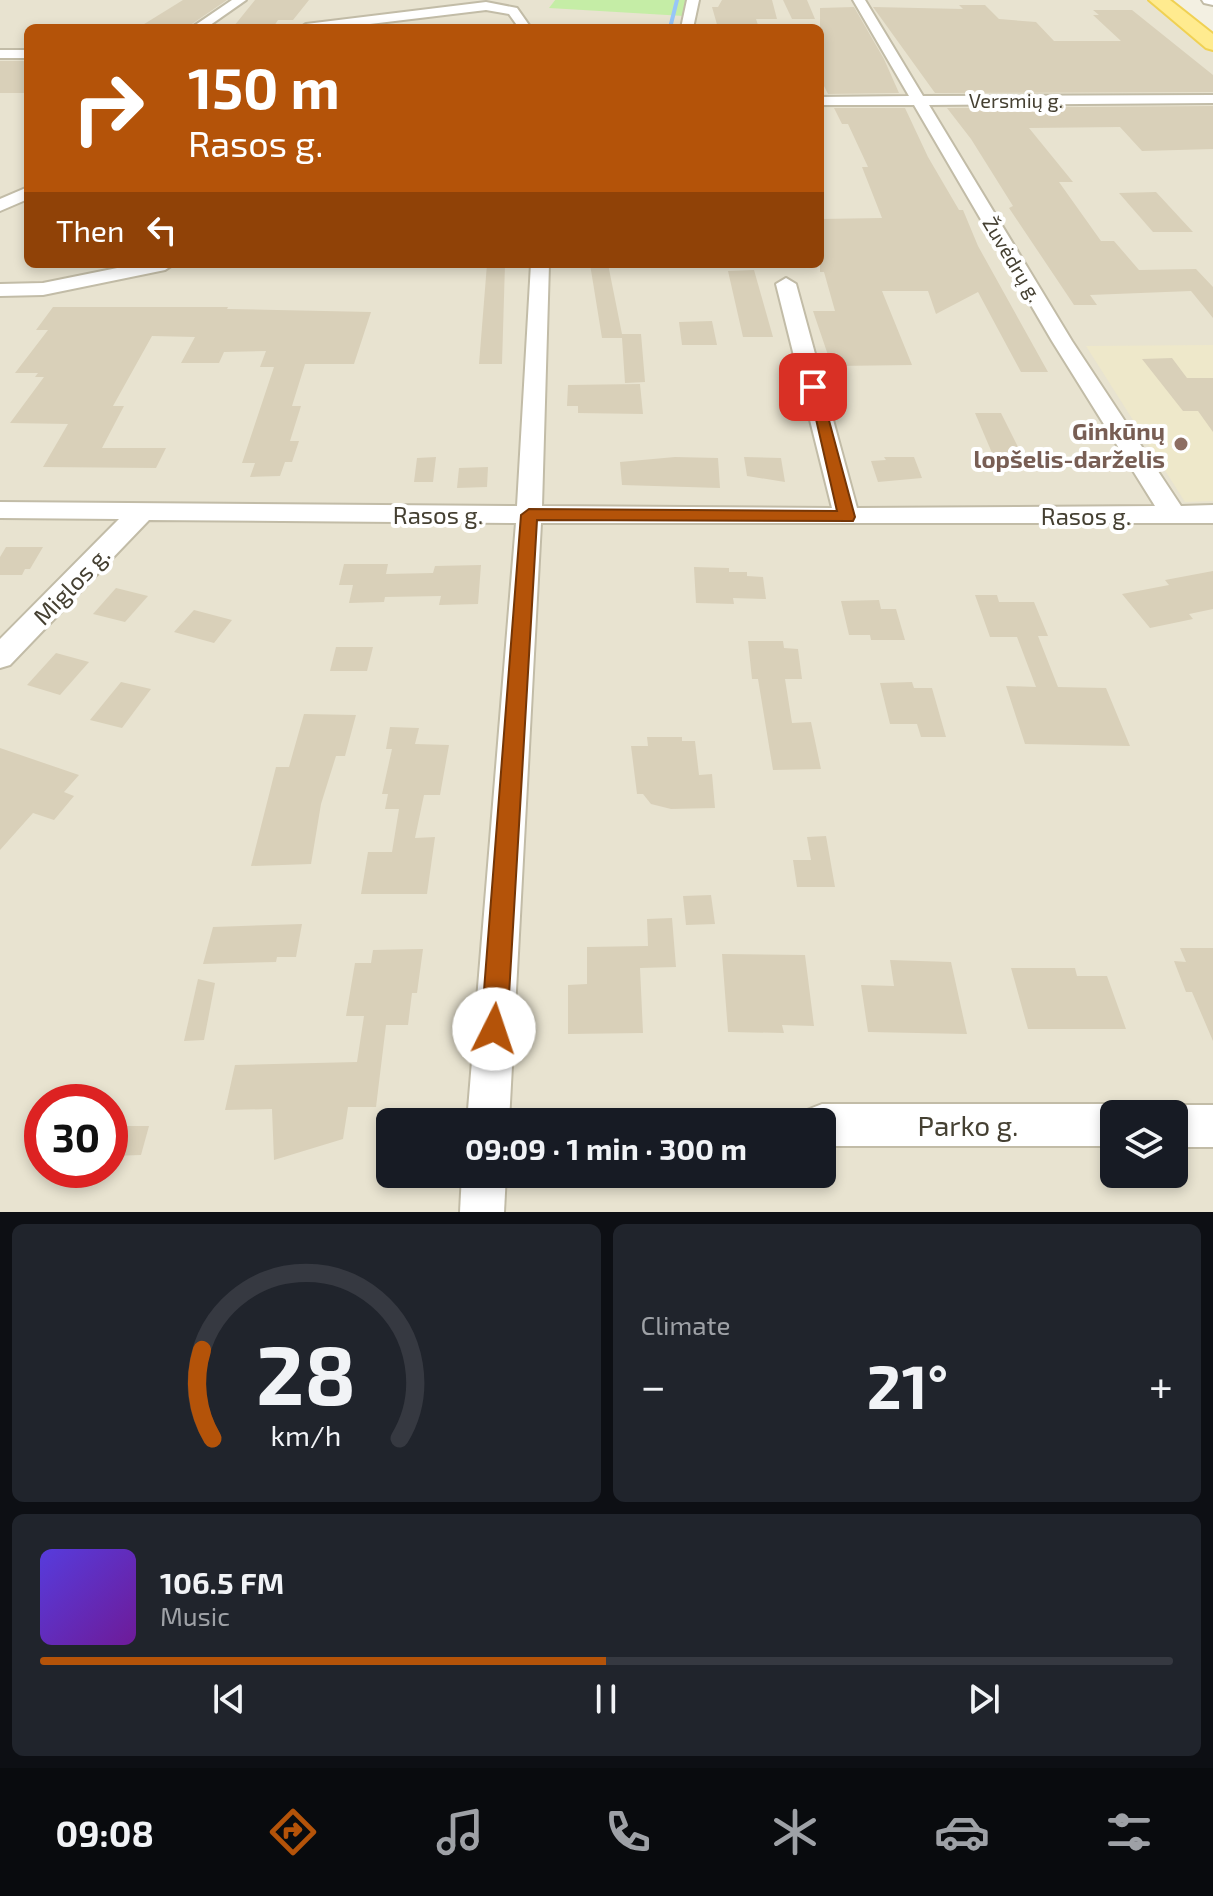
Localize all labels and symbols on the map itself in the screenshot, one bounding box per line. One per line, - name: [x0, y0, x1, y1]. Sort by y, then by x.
- street label: Versmių g.: [969, 88, 1063, 112]
- street label: Žuvėdrų g.: [978, 212, 1048, 306]
- pin: [779, 353, 847, 421]
- place label: Ginkūnų lopšelis-darželis: [974, 416, 1165, 473]
- marker: Ginkūnų lopšelis-darželis: [1172, 435, 1190, 453]
- street label: Rasos g.: [393, 500, 483, 529]
- street label: Rasos g.: [1041, 501, 1131, 530]
- street label: Miglos g.: [27, 540, 115, 630]
- position arrow: [452, 987, 536, 1071]
- speed limit sign: 30: [24, 1084, 128, 1188]
- street label: Parko g.: [917, 1108, 1019, 1142]

